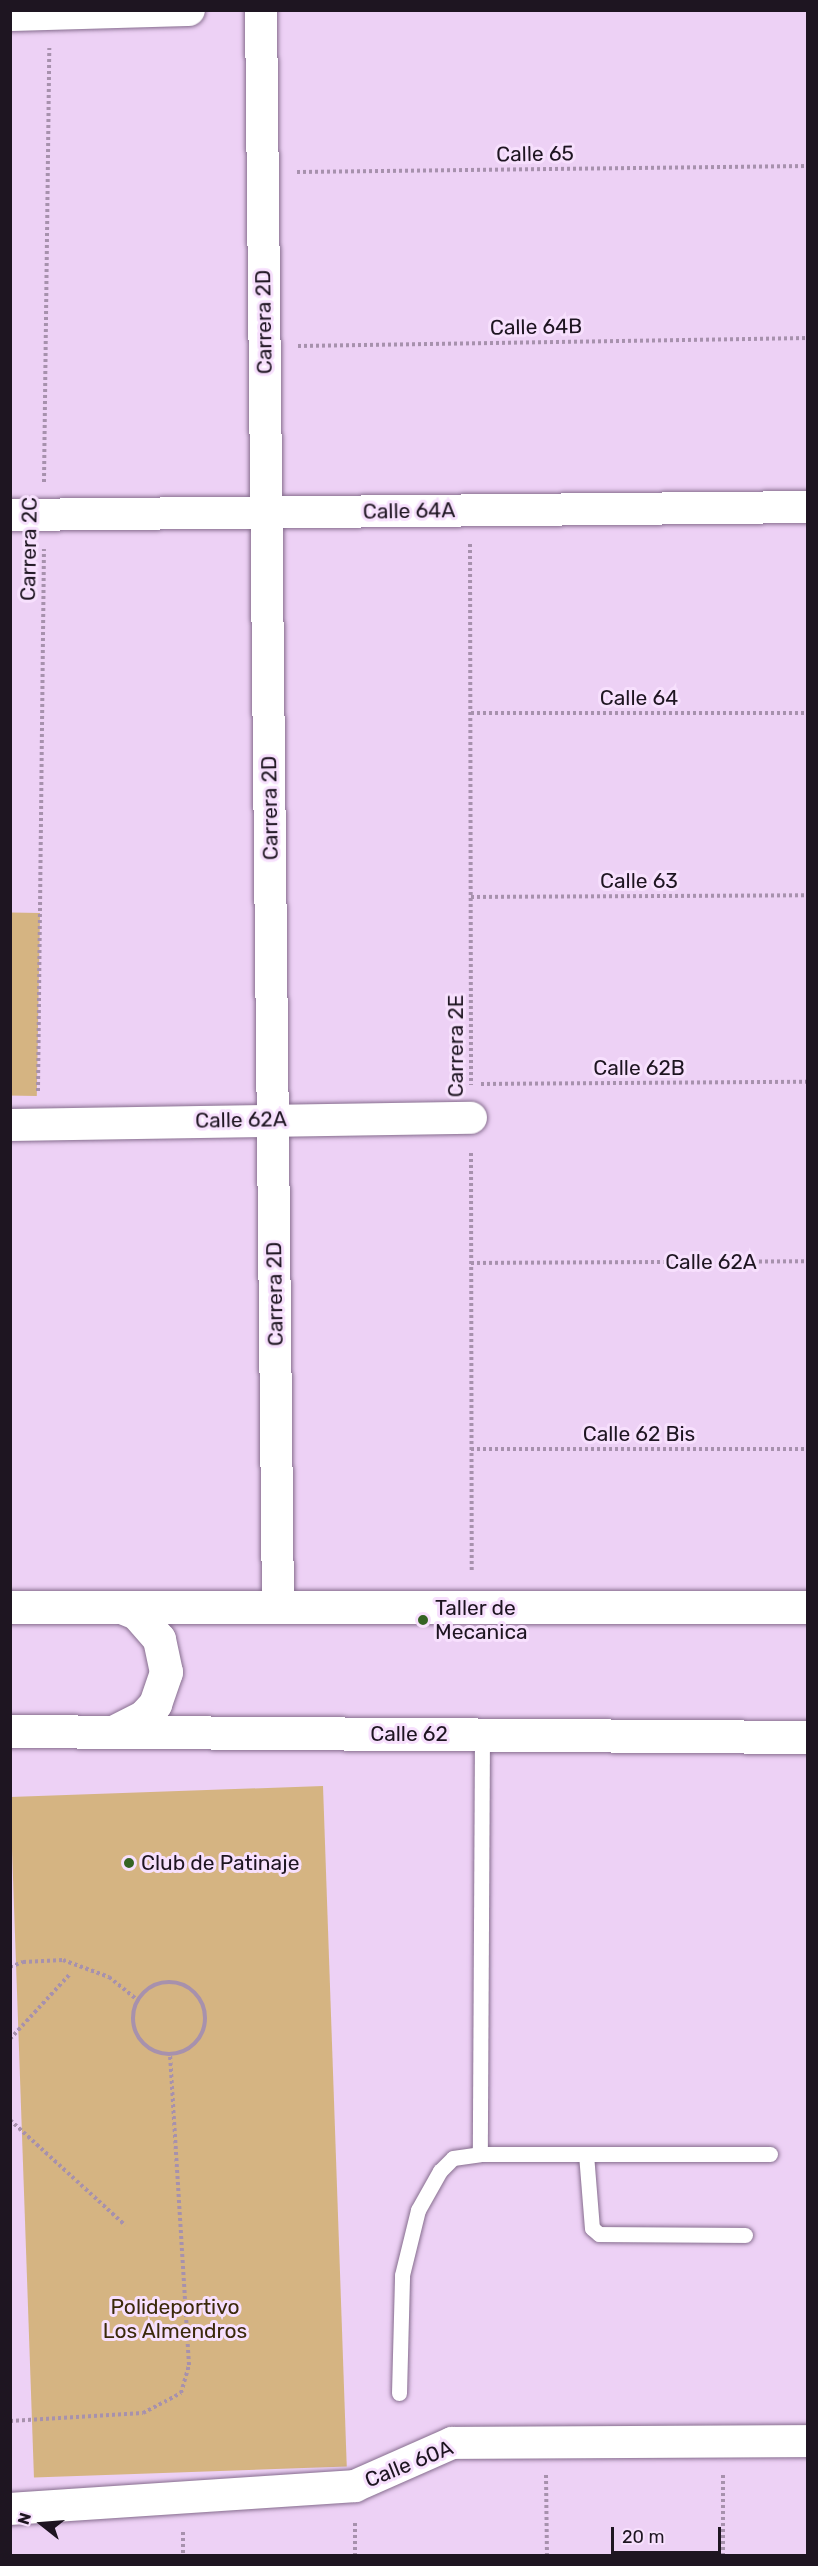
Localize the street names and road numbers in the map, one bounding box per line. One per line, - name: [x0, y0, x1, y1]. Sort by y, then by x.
- street label: Calle 65: [496, 141, 574, 167]
- street label: Carrera 2D: [250, 270, 278, 374]
- street label: Calle 64B: [490, 314, 582, 340]
- street label: Carrera 2C: [15, 497, 43, 601]
- street label: Calle 64A: [363, 498, 455, 524]
- street label: Calle 64: [600, 685, 678, 711]
- street label: Carrera 2D: [256, 756, 284, 860]
- street label: Calle 63: [600, 868, 678, 894]
- street label: Carrera 2E: [443, 995, 469, 1097]
- street label: Calle 62B: [593, 1055, 685, 1081]
- street label: Calle 62A: [195, 1107, 287, 1133]
- street label: Carrera 2D: [261, 1242, 289, 1346]
- street label: Calle 62A: [665, 1249, 757, 1275]
- street label: Calle 62 Bis: [583, 1421, 695, 1447]
- street label: Calle 62: [370, 1721, 448, 1747]
- street label: Calle 60A: [361, 2435, 457, 2493]

